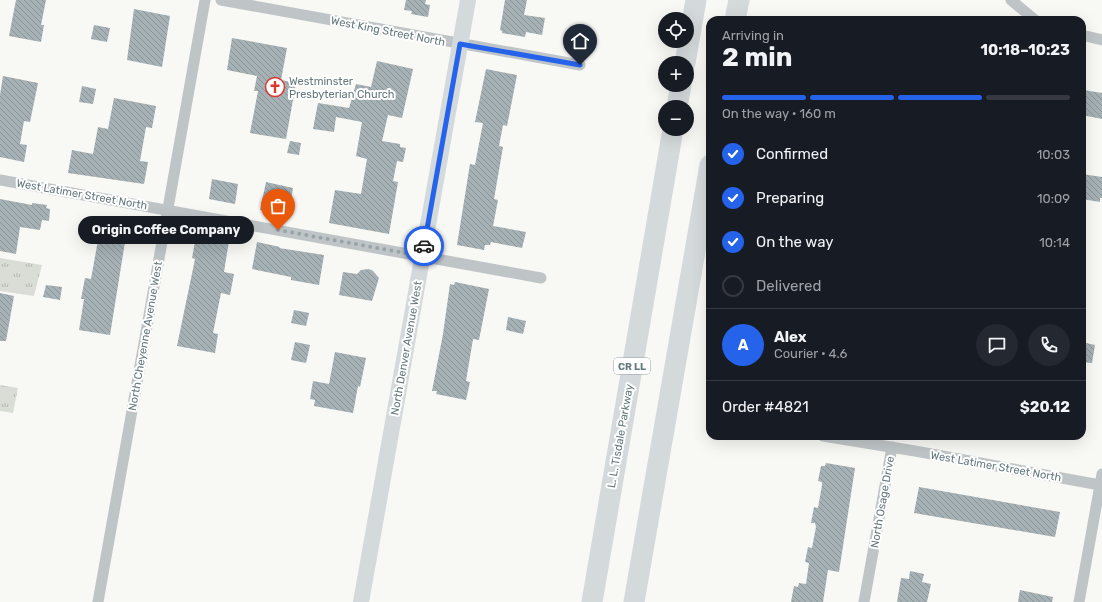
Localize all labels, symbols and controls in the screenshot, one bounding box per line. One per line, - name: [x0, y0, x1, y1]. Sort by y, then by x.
- map controls: [658, 12, 694, 136]
- button: locate: [658, 12, 694, 48]
- street label: West King Street North: [330, 14, 446, 49]
- pin: [563, 24, 597, 65]
- text: Arriving in: [722, 28, 784, 43]
- icon: home: [569, 30, 591, 52]
- text: 10:18–10:23: [981, 41, 1070, 59]
- text: 2 min: [722, 42, 792, 73]
- button: +: [658, 56, 694, 92]
- place label: Westminster Presbyterian Church: [289, 75, 395, 101]
- church icon: Westminster Presbyterian Church: [264, 76, 286, 98]
- button: −: [658, 100, 694, 136]
- text: On the way · 160 m: [722, 106, 836, 121]
- icon: check: [722, 143, 744, 165]
- text: Confirmed: [756, 145, 828, 163]
- text: 10:03: [1037, 147, 1070, 162]
- street label: West Latimer Street North: [15, 177, 148, 212]
- icon: check: [722, 187, 744, 209]
- pin: [261, 189, 295, 230]
- text: Preparing: [756, 189, 824, 207]
- text: 10:09: [1037, 191, 1070, 206]
- icon: bag: [267, 195, 289, 217]
- callout: Origin Coffee Company: [78, 216, 254, 244]
- text: Origin Coffee Company: [92, 222, 240, 237]
- courier: [404, 226, 444, 266]
- icon: check: [722, 231, 744, 253]
- text: On the way: [756, 233, 834, 251]
- icon: car: [413, 235, 435, 257]
- text: 10:14: [1039, 235, 1070, 250]
- street label: North Cheyenne Avenue West: [126, 260, 165, 412]
- text: Delivered: [756, 277, 821, 295]
- street label: North Denver Avenue West: [388, 279, 425, 416]
- button: chat: [976, 324, 1018, 366]
- button: phone: [1028, 324, 1070, 366]
- text: Alex: [774, 328, 807, 346]
- text: A: [738, 336, 748, 354]
- text: Courier · 4.6: [774, 346, 847, 361]
- road number: CR LL: [614, 358, 650, 374]
- street label: L. L. Tisdale Parkway: [605, 383, 636, 489]
- text: Order #4821: [722, 398, 809, 416]
- text: $20.12: [1020, 398, 1070, 416]
- street label: West Latimer Street North: [929, 449, 1062, 484]
- street label: North Osage Drive: [868, 455, 897, 549]

